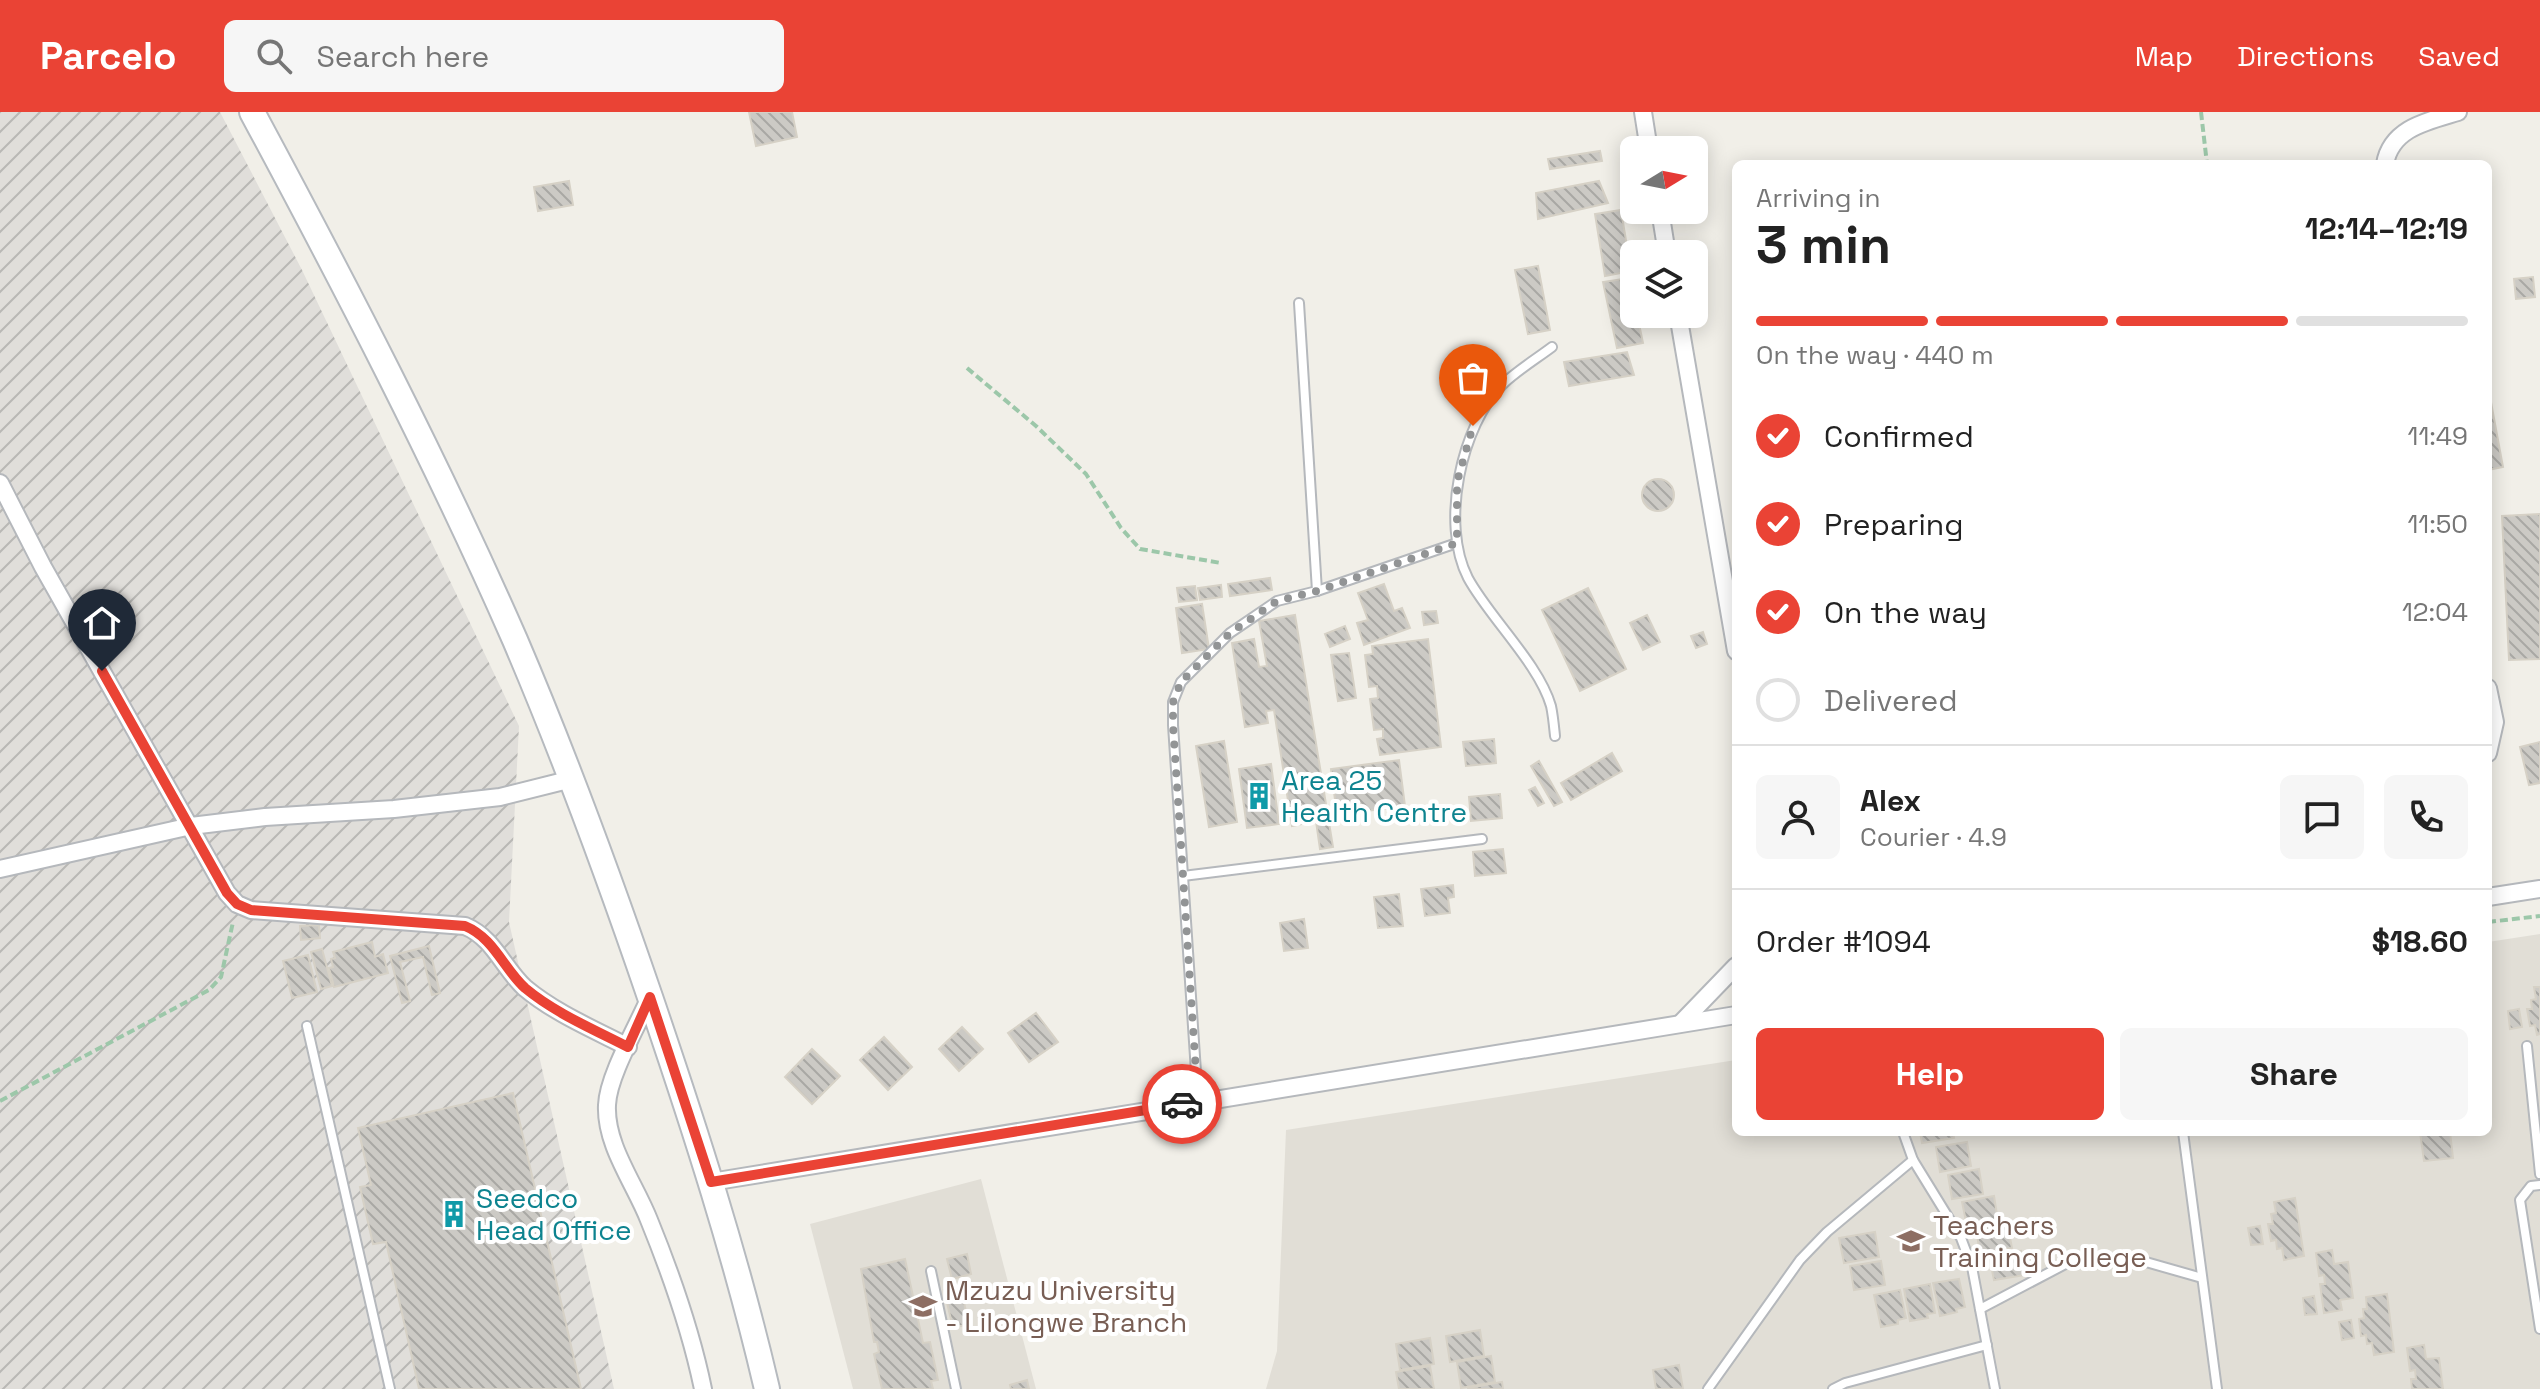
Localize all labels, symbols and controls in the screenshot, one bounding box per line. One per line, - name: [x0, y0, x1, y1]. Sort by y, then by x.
- search box: [224, 20, 784, 92]
- text: Parcelo: [40, 32, 176, 80]
- icon: search: [252, 34, 296, 78]
- text: Search here: [316, 37, 489, 76]
- text: Map: [2135, 38, 2193, 74]
- text: Directions: [2237, 38, 2374, 74]
- text: Saved: [2418, 38, 2500, 74]
- north arrow: [1620, 136, 1708, 224]
- map controls: [1620, 136, 1708, 328]
- text: Arriving in: [1756, 181, 1880, 215]
- text: 12:14–12:19: [2305, 209, 2468, 248]
- text: 3 min: [1756, 212, 1891, 278]
- button: layers: [1620, 240, 1708, 328]
- text: On the way · 440 m: [1756, 338, 1994, 372]
- pin: [1439, 344, 1507, 426]
- icon: bag: [1451, 356, 1495, 400]
- icon: check: [1756, 414, 1800, 458]
- text: Confirmed: [1824, 417, 1974, 456]
- text: 11:49: [2408, 419, 2468, 453]
- icon: check: [1756, 502, 1800, 546]
- text: Preparing: [1824, 505, 1963, 544]
- text: 11:50: [2407, 507, 2468, 541]
- pin: [68, 589, 136, 671]
- icon: check: [1756, 590, 1800, 634]
- text: On the way: [1824, 593, 1987, 632]
- text: 12:04: [2402, 595, 2468, 629]
- icon: home: [80, 601, 124, 645]
- text: Delivered: [1824, 681, 1958, 720]
- place label: Area 25 Health Centre: [1281, 762, 1467, 830]
- button: person: [1756, 775, 1840, 859]
- button: chat: [2280, 775, 2364, 859]
- button: phone: [2384, 775, 2468, 859]
- building icon: Area 25 Health Centre: [1244, 781, 1274, 811]
- text: Alex: [1860, 781, 1921, 820]
- text: Courier · 4.9: [1860, 820, 2007, 854]
- text: Order #1094: [1756, 922, 1931, 961]
- text: $18.60: [2372, 922, 2468, 961]
- button: Help: [1756, 1028, 2104, 1120]
- button: Share: [2120, 1028, 2468, 1120]
- courier: [1142, 1064, 1222, 1144]
- icon: car: [1160, 1082, 1204, 1126]
- place label: Seedco Head Office: [476, 1180, 632, 1248]
- building icon: Seedco Head Office: [439, 1199, 469, 1229]
- place label: Teachers Training College: [1933, 1207, 2147, 1275]
- school or university icon: Teachers Training College: [1896, 1226, 1926, 1256]
- place label: Mzuzu University - Lilongwe Branch: [945, 1272, 1187, 1340]
- school or university icon: Mzuzu University - Lilongwe Branch: [908, 1291, 938, 1321]

